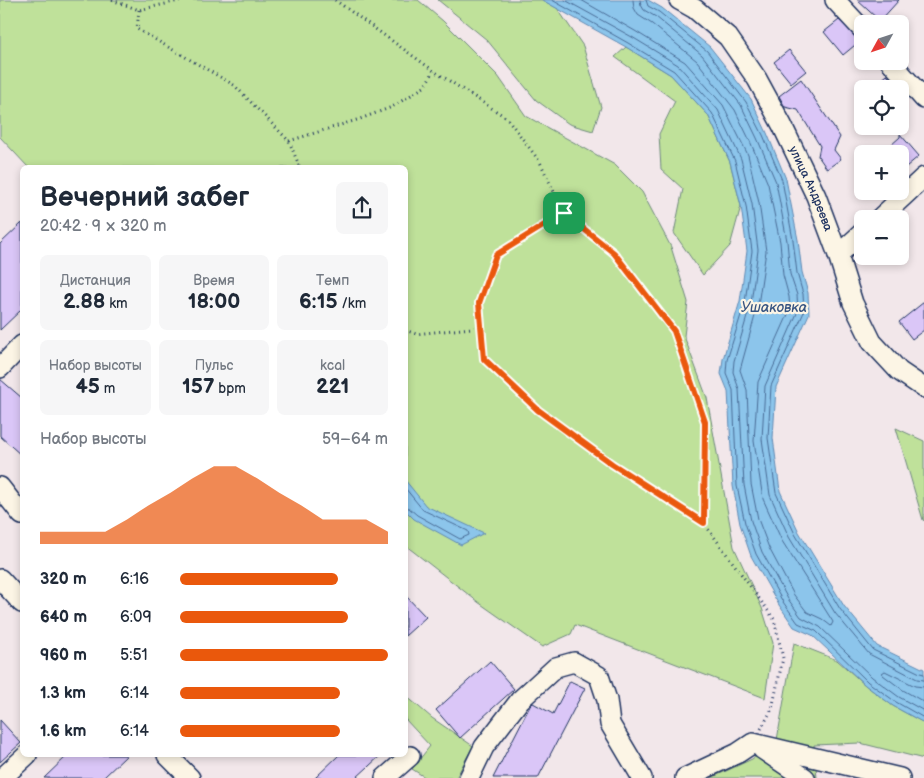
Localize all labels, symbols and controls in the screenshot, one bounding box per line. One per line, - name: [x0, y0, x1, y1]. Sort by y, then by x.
- north arrow: [854, 15, 909, 70]
- map controls: [854, 15, 909, 265]
- button: locate: [854, 80, 909, 135]
- street label: улица Андреева: [785, 144, 835, 233]
- button: +: [854, 145, 909, 200]
- text: Вечерний забег: [40, 181, 249, 214]
- button: share: [336, 182, 388, 234]
- pin: [543, 192, 585, 234]
- icon: arrive: [550, 199, 578, 227]
- button: −: [854, 210, 909, 265]
- text: 20:42 · 9 × 320 m: [40, 217, 166, 236]
- text: Дистанция: [60, 272, 131, 289]
- text: Время: [193, 272, 235, 289]
- text: Темп: [316, 272, 349, 289]
- text: 2.88: [63, 289, 105, 314]
- text: 18:00: [188, 289, 240, 314]
- text: 6:15: [299, 289, 338, 314]
- text: km: [105, 295, 128, 312]
- text: /km: [338, 295, 366, 312]
- water label: Ушаковка: [741, 299, 807, 316]
- text: Набор высоты: [49, 357, 142, 374]
- text: Пульс: [195, 357, 233, 374]
- text: kcal: [320, 357, 345, 374]
- text: 45: [75, 374, 100, 399]
- text: 157: [182, 374, 215, 399]
- text: 221: [316, 374, 349, 399]
- text: m: [100, 380, 115, 397]
- text: bpm: [215, 380, 246, 397]
- text: Набор высоты: [40, 430, 147, 449]
- text: 59–64 m: [322, 430, 388, 449]
- text: 320 m: [40, 570, 87, 589]
- text: 6:16: [120, 570, 149, 589]
- text: 640 m: [40, 608, 87, 627]
- text: 6:09: [120, 608, 152, 627]
- text: 960 m: [40, 646, 87, 665]
- text: 5:51: [120, 646, 148, 665]
- text: 1.3 km: [40, 684, 86, 703]
- text: 6:14: [120, 684, 149, 703]
- text: 1.6 km: [40, 722, 86, 741]
- text: 6:14: [120, 722, 149, 741]

